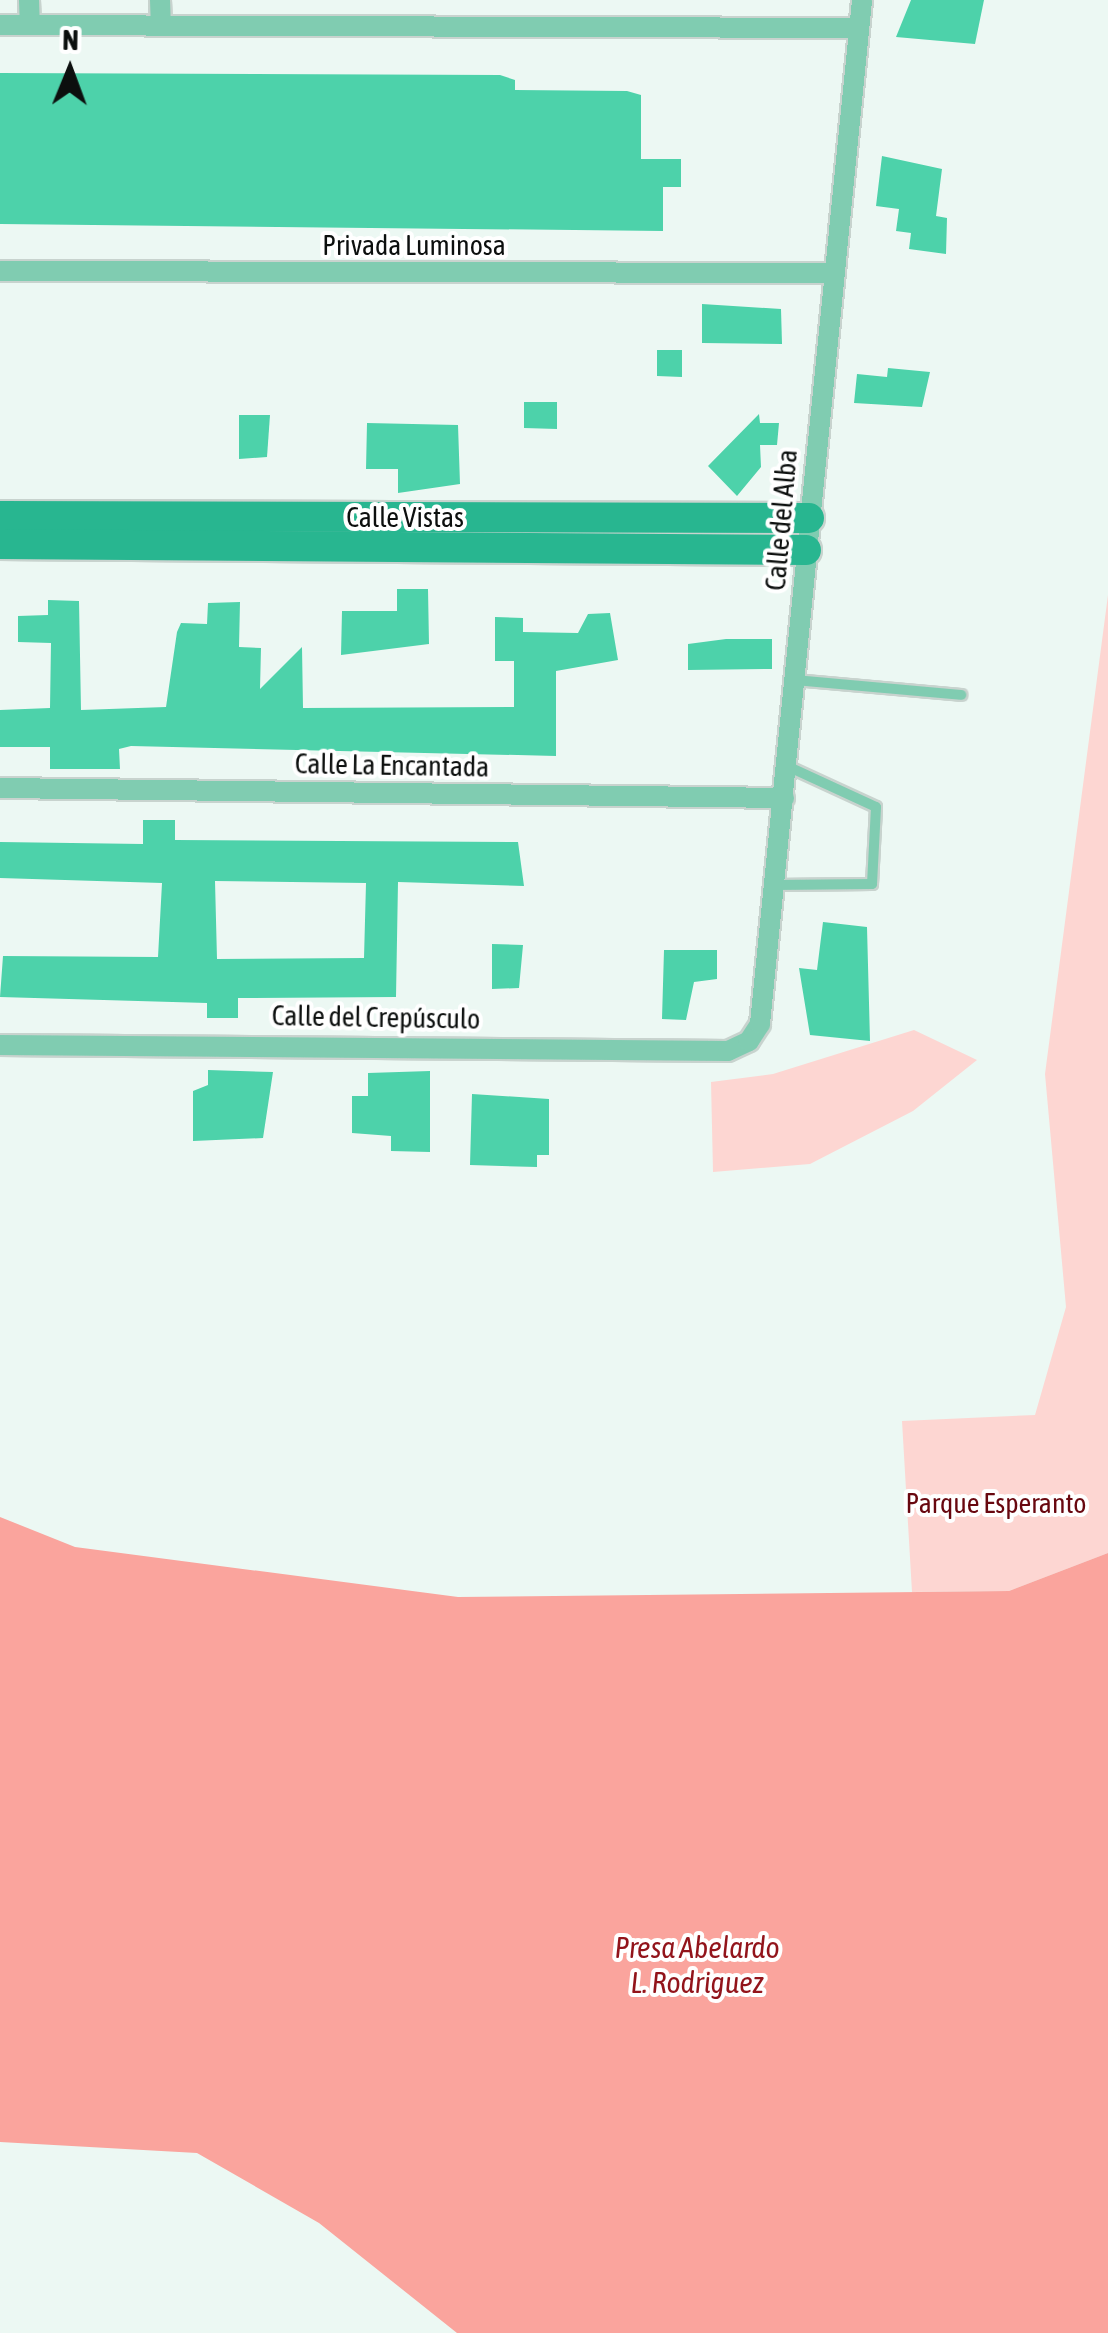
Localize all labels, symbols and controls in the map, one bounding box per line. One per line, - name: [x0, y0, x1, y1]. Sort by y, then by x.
- north arrow: [20, 20, 120, 120]
- text: N: [62, 24, 79, 56]
- street label: Privada Luminosa: [322, 228, 506, 262]
- street label: Calle del Alba: [758, 448, 804, 592]
- street label: Calle Vistas: [346, 500, 464, 534]
- street label: Calle La Encantada: [295, 747, 489, 783]
- street label: Calle del Crepúsculo: [272, 998, 480, 1036]
- park label: Parque Esperanto: [906, 1486, 1086, 1520]
- water label: Presa Abelardo L. Rodriguez: [614, 1929, 780, 2000]

